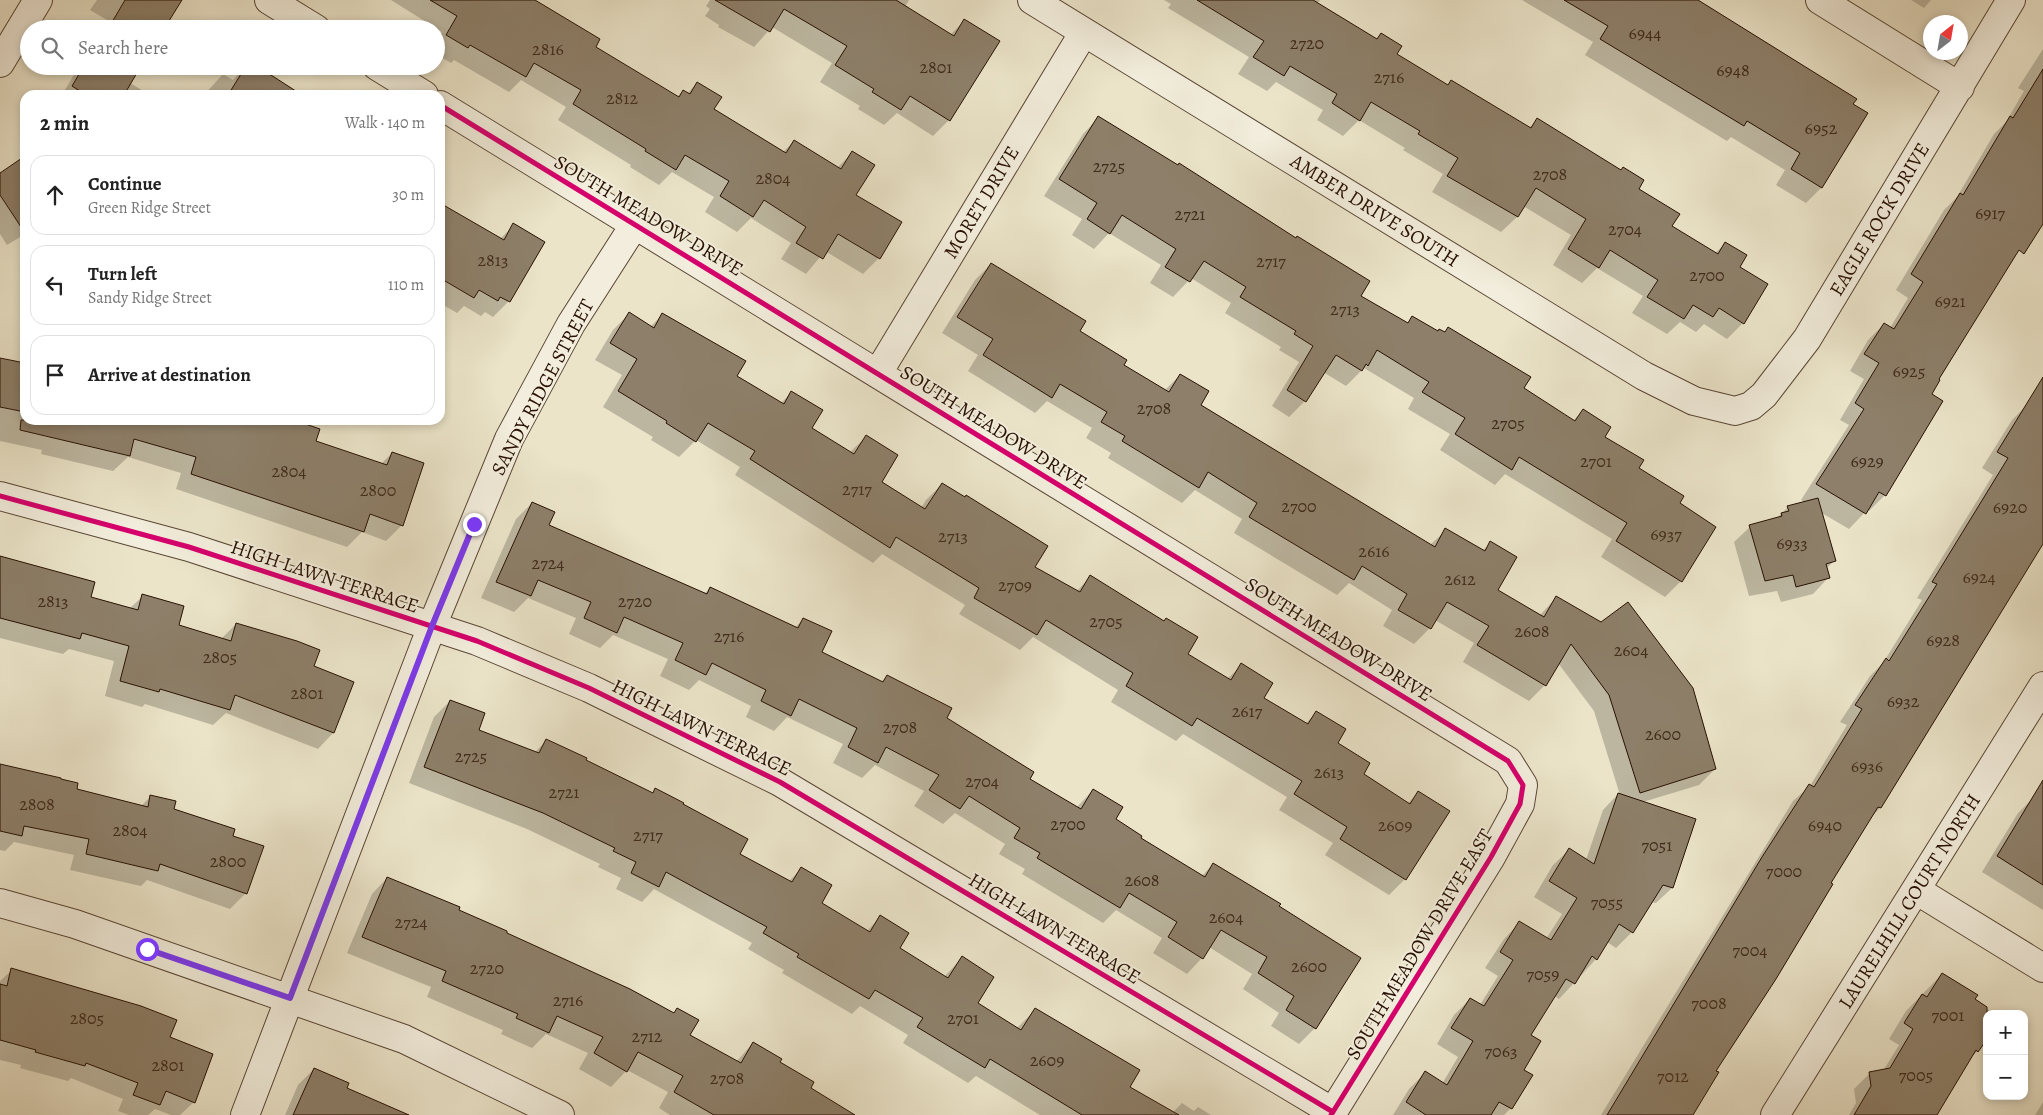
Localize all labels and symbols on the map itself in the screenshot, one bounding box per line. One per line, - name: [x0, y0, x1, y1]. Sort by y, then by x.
- north arrow: [1923, 15, 1968, 60]
- house number: 6944: [1629, 21, 1661, 45]
- house number: 2720: [1290, 31, 1324, 55]
- house number: 2816: [532, 37, 564, 61]
- house number: 2801: [919, 55, 953, 79]
- house number: 6948: [1716, 58, 1750, 82]
- house number: 2716: [1374, 65, 1404, 89]
- house number: 2812: [606, 86, 638, 110]
- house number: 6952: [1805, 116, 1838, 140]
- street label: EAGLE ROCK DRIVE: [1823, 137, 1936, 301]
- street label: MORET DRIVE: [937, 141, 1026, 264]
- street label: AMBER DRIVE SOUTH: [1284, 147, 1464, 273]
- street label: SOUTH MEADOW DRIVE: [549, 148, 748, 283]
- house number: 2725: [1093, 154, 1125, 178]
- house number: 2708: [1533, 162, 1567, 186]
- house number: 2804: [755, 166, 791, 190]
- house number: 6917: [1975, 201, 2006, 225]
- house number: 2721: [1175, 202, 1205, 226]
- house number: 2704: [1608, 217, 1642, 241]
- house number: 2813: [478, 248, 508, 272]
- house number: 2717: [1256, 249, 1286, 273]
- house number: 2700: [1689, 263, 1725, 287]
- house number: 6921: [1934, 289, 1966, 313]
- street label: SANDY RIDGE STREET: [485, 294, 600, 480]
- house number: 2713: [1330, 297, 1360, 321]
- street label: SOUTH MEADOW DRIVE: [895, 359, 1092, 496]
- house number: 6925: [1893, 359, 1925, 383]
- house number: 2708: [1137, 396, 1171, 420]
- house number: 2705: [1491, 411, 1525, 435]
- house number: 2701: [1580, 449, 1612, 473]
- house number: 6929: [1850, 449, 1884, 473]
- house number: 2804: [271, 459, 307, 483]
- house number: 2717: [842, 477, 872, 501]
- house number: 2800: [360, 478, 396, 502]
- house number: 2700: [1281, 494, 1317, 518]
- house number: 6920: [1993, 495, 2027, 519]
- route end: [463, 513, 486, 536]
- house number: 6937: [1650, 522, 1682, 546]
- house number: 2713: [938, 524, 968, 548]
- house number: 6933: [1776, 531, 1808, 555]
- street label: HIGH LAWN TERRACE: [227, 533, 422, 620]
- house number: 2616: [1358, 539, 1390, 563]
- house number: 2724: [532, 551, 564, 575]
- house number: 6924: [1962, 565, 1996, 589]
- house number: 2612: [1444, 567, 1476, 591]
- street label: SOUTH MEADOW DRIVE: [1240, 571, 1437, 708]
- house number: 2709: [998, 573, 1032, 597]
- house number: 2813: [38, 589, 68, 613]
- house number: 2720: [618, 589, 652, 613]
- house number: 2705: [1089, 609, 1123, 633]
- house number: 2608: [1514, 619, 1550, 643]
- house number: 2716: [714, 624, 744, 648]
- house number: 6928: [1926, 628, 1960, 652]
- house number: 2604: [1614, 638, 1648, 662]
- house number: 2805: [203, 645, 237, 669]
- street label: HIGH LAWN TERRACE: [608, 672, 796, 783]
- house number: 2801: [290, 681, 324, 705]
- house number: 6932: [1887, 689, 1920, 713]
- house number: 2617: [1232, 699, 1263, 723]
- house number: 2708: [883, 715, 917, 739]
- house number: 2600: [1645, 722, 1681, 746]
- house number: 2725: [455, 744, 487, 768]
- house number: 6936: [1851, 754, 1883, 778]
- house number: 2613: [1314, 760, 1344, 784]
- house number: 2704: [965, 769, 999, 793]
- house number: 2721: [549, 780, 579, 804]
- street label: LAURELHILL COURT NORTH: [1832, 789, 1987, 1014]
- house number: 2808: [19, 792, 55, 816]
- house number: 2700: [1050, 812, 1086, 836]
- house number: 2609: [1378, 813, 1412, 837]
- house number: 6940: [1808, 813, 1842, 837]
- house number: 2804: [112, 818, 148, 842]
- house number: 2717: [633, 823, 663, 847]
- street label: SOUTH MEADOW DRIVE EAST: [1340, 824, 1499, 1065]
- house number: 7051: [1641, 833, 1673, 857]
- house number: 2800: [210, 849, 246, 873]
- house number: 7000: [1766, 859, 1802, 883]
- street label: HIGH LAWN TERRACE: [964, 866, 1146, 991]
- house number: 2608: [1124, 868, 1160, 892]
- house number: 7055: [1591, 890, 1623, 914]
- house number: 2604: [1209, 905, 1243, 929]
- house number: 2724: [395, 910, 427, 934]
- route start: [136, 938, 159, 961]
- house number: 7004: [1733, 938, 1767, 962]
- house number: 2600: [1291, 954, 1327, 978]
- house number: 2720: [470, 956, 504, 980]
- house number: 7059: [1526, 962, 1560, 986]
- house number: 2716: [553, 988, 583, 1012]
- house number: 7008: [1691, 991, 1727, 1015]
- house number: 7001: [1932, 1003, 1964, 1027]
- house number: 2805: [70, 1006, 104, 1030]
- house number: 2701: [947, 1006, 979, 1030]
- house number: 2712: [632, 1024, 663, 1048]
- house number: 7063: [1485, 1039, 1517, 1063]
- house number: 2609: [1030, 1048, 1064, 1072]
- house number: 2801: [151, 1053, 185, 1077]
- house number: 7005: [1899, 1063, 1933, 1087]
- house number: 7012: [1657, 1064, 1689, 1088]
- house number: 2708: [710, 1066, 744, 1090]

